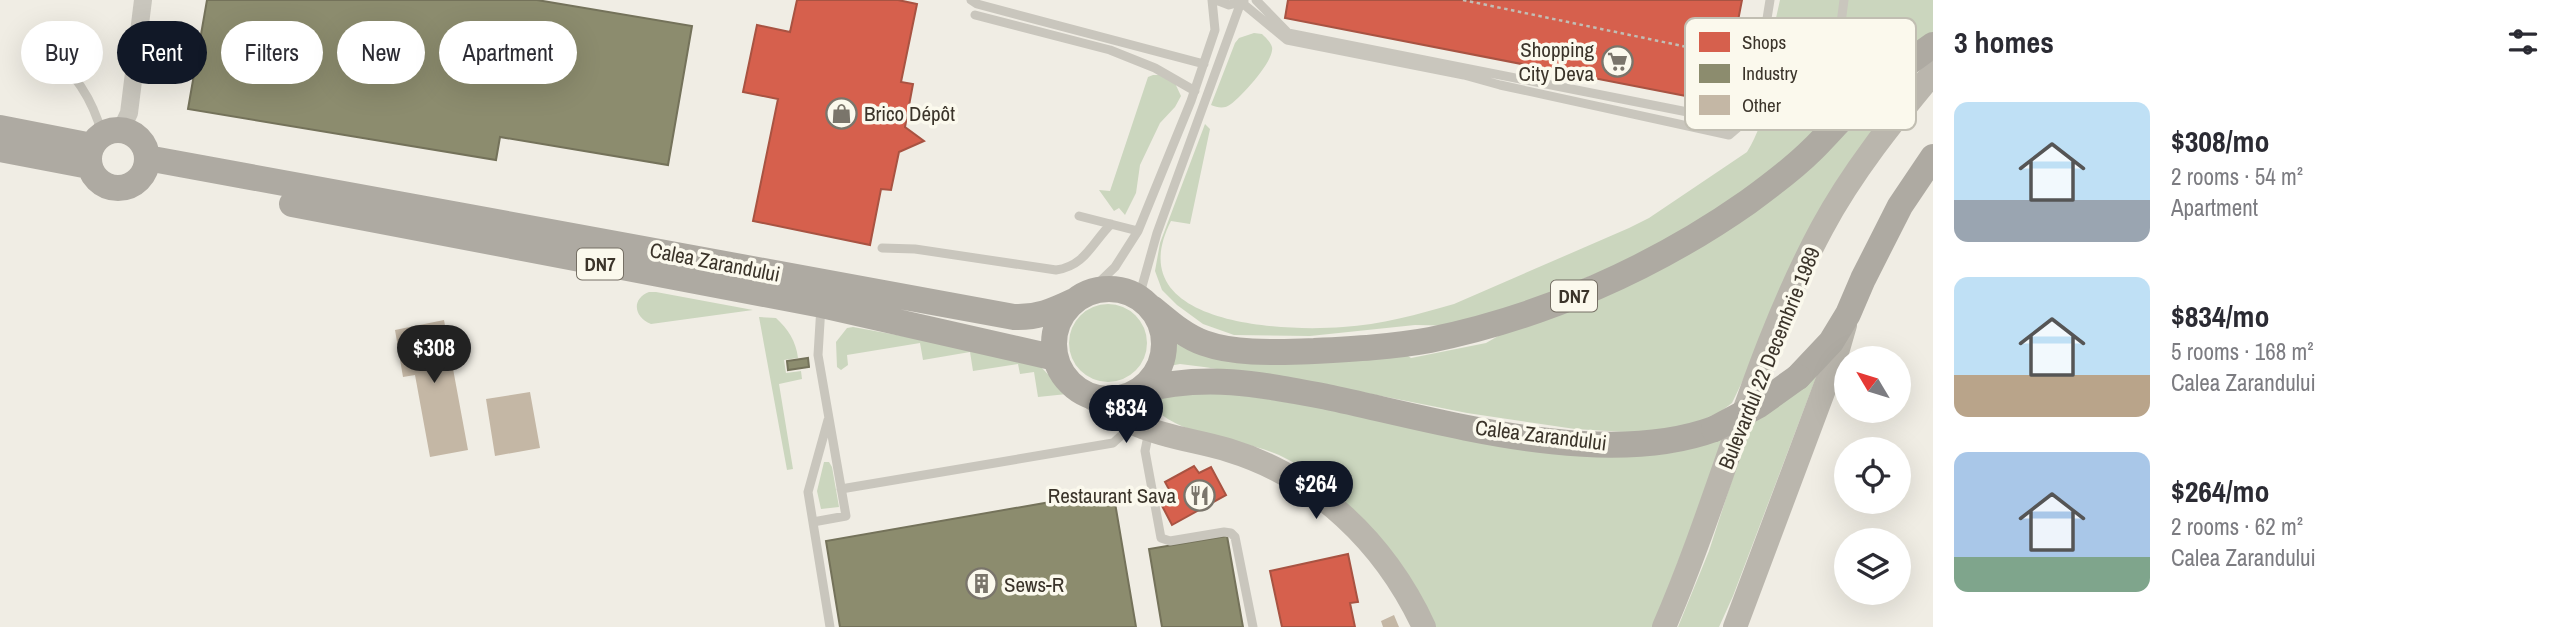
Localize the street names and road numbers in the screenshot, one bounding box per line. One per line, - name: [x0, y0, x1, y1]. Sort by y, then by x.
- street label: Calea Zarandului: [647, 235, 783, 289]
- street label: Bulevardul 22 Decembrie 1989: [1711, 243, 1827, 473]
- road number: DN7: [577, 248, 623, 280]
- road number: DN7: [1551, 280, 1597, 312]
- street label: Calea Zarandului: [1474, 413, 1608, 457]

